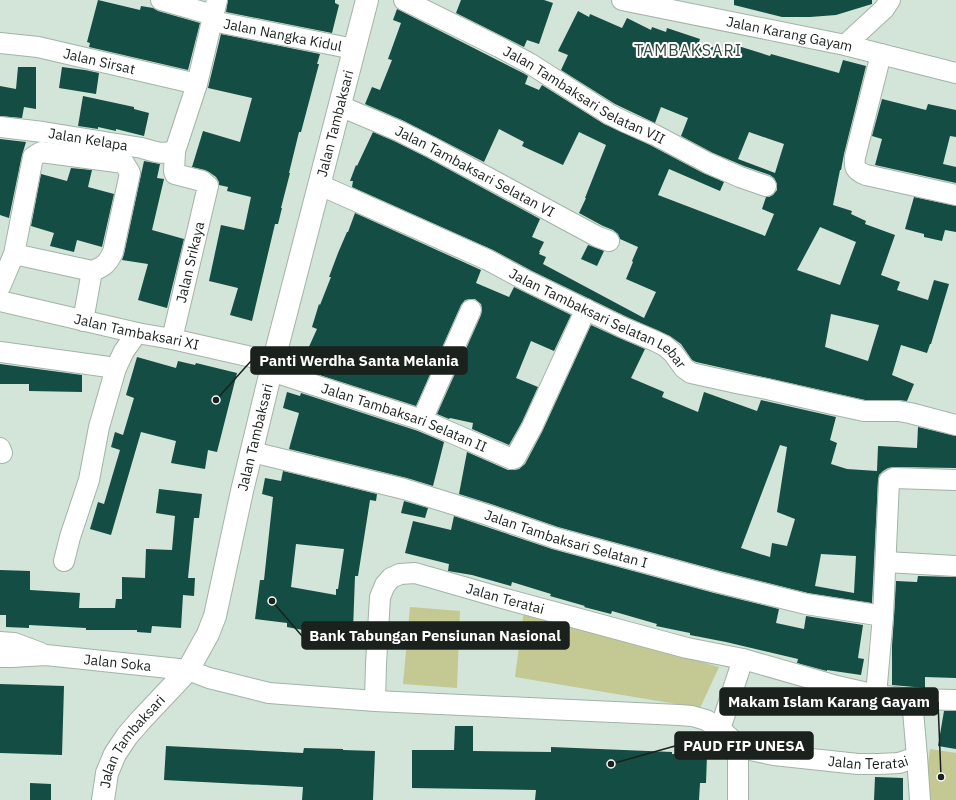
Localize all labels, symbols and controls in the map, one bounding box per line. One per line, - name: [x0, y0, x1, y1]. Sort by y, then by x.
- street label: Jalan Karang Gayam: [725, 12, 855, 56]
- street label: Jalan Nangka Kidul: [222, 14, 344, 55]
- district label: TAMBAKSARI: [634, 40, 742, 60]
- street label: Jalan Tambaksari Selatan VII: [500, 42, 668, 148]
- street label: Jalan Sirsat: [61, 44, 137, 78]
- street label: Jalan Tambaksari: [313, 68, 358, 179]
- street label: Jalan Tambaksari Selatan VI: [392, 122, 558, 221]
- street label: Jalan Kelapa: [47, 124, 130, 155]
- street label: Jalan Srikaya: [172, 219, 208, 305]
- street label: Jalan Tambaksari Selatan Lebar: [506, 264, 690, 372]
- street label: Jalan Tambaksari XI: [72, 310, 201, 354]
- callout: Panti Werdha Santa Melania: [251, 347, 467, 374]
- text: Panti Werdha Santa Melania: [259, 351, 459, 370]
- street label: Jalan Tambaksari Selatan II: [319, 379, 490, 456]
- street label: Jalan Tambaksari: [233, 382, 277, 493]
- street label: Jalan Tambaksari Selatan I: [482, 505, 650, 572]
- street label: Jalan Teratai: [464, 579, 546, 618]
- callout: Bank Tabungan Pensiunan Nasional: [302, 622, 569, 649]
- text: Bank Tabungan Pensiunan Nasional: [309, 626, 561, 645]
- street label: Jalan Soka: [83, 650, 153, 675]
- callout: Makam Islam Karang Gayam: [720, 688, 938, 715]
- street label: Jalan Tambaksari: [96, 691, 169, 789]
- text: Makam Islam Karang Gayam: [728, 692, 930, 711]
- callout: PAUD FIP UNESA: [675, 732, 813, 759]
- text: PAUD FIP UNESA: [683, 736, 805, 755]
- street label: Jalan Teratai: [827, 752, 911, 773]

